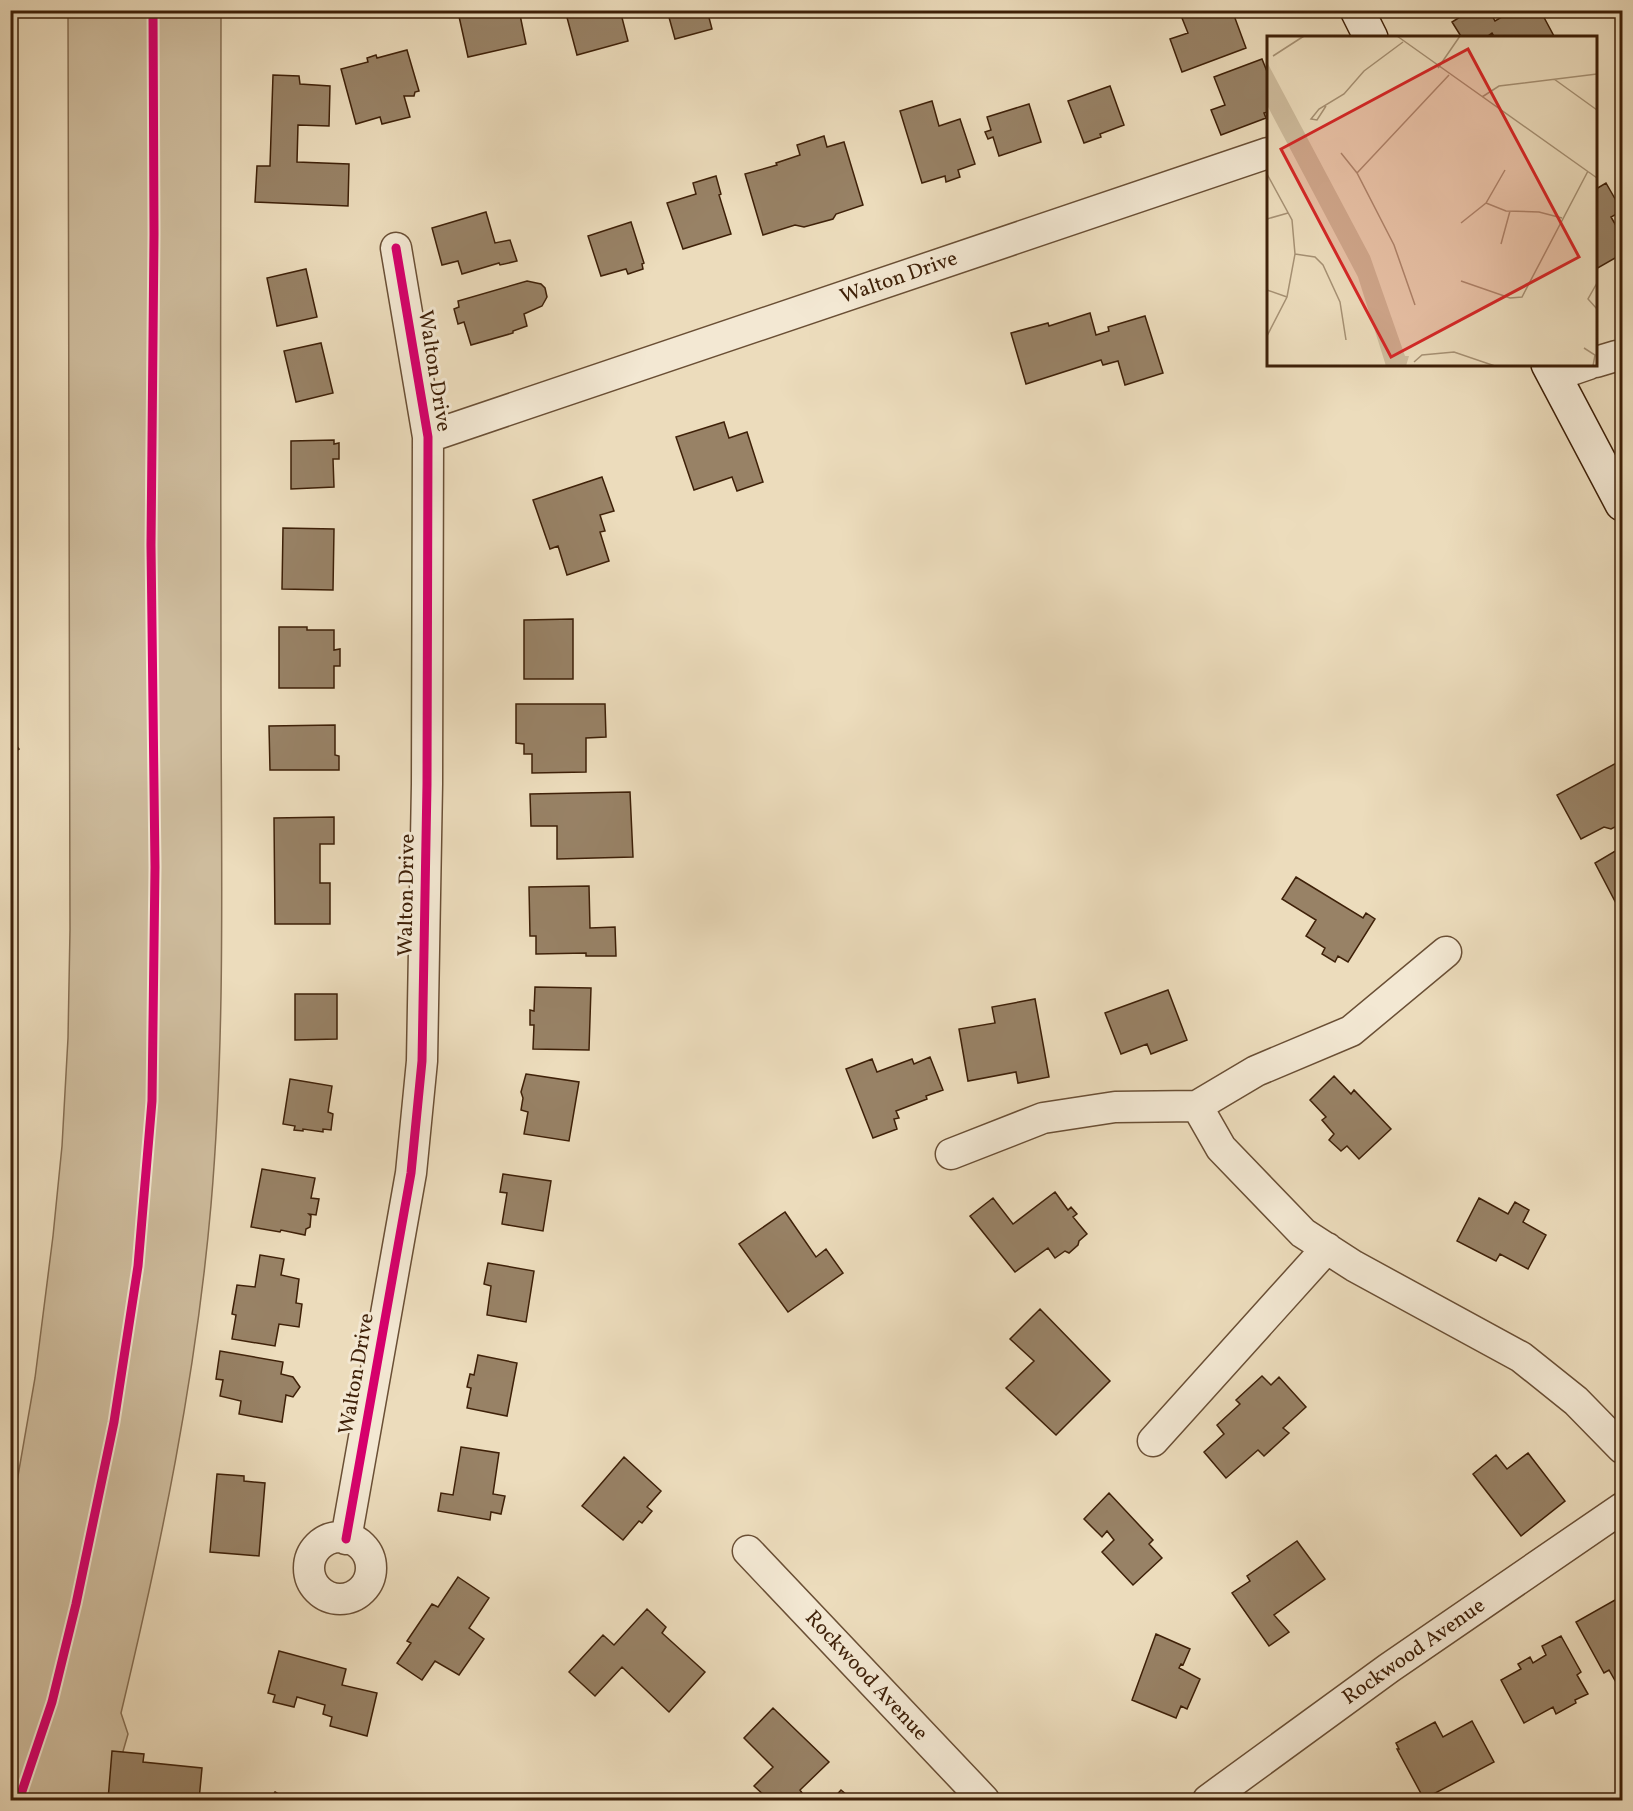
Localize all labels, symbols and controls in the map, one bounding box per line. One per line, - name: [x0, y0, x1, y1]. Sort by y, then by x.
- inset map: [1267, 36, 1597, 366]
- street label: Walton Drive: [836, 244, 962, 312]
- street label: Walton Drive: [410, 308, 458, 434]
- street label: Walton Drive: [391, 833, 423, 957]
- street label: Walton Drive: [332, 1311, 382, 1437]
- street label: Rockwood Avenue: [1337, 1592, 1491, 1712]
- street label: Rockwood Avenue: [798, 1604, 934, 1748]

